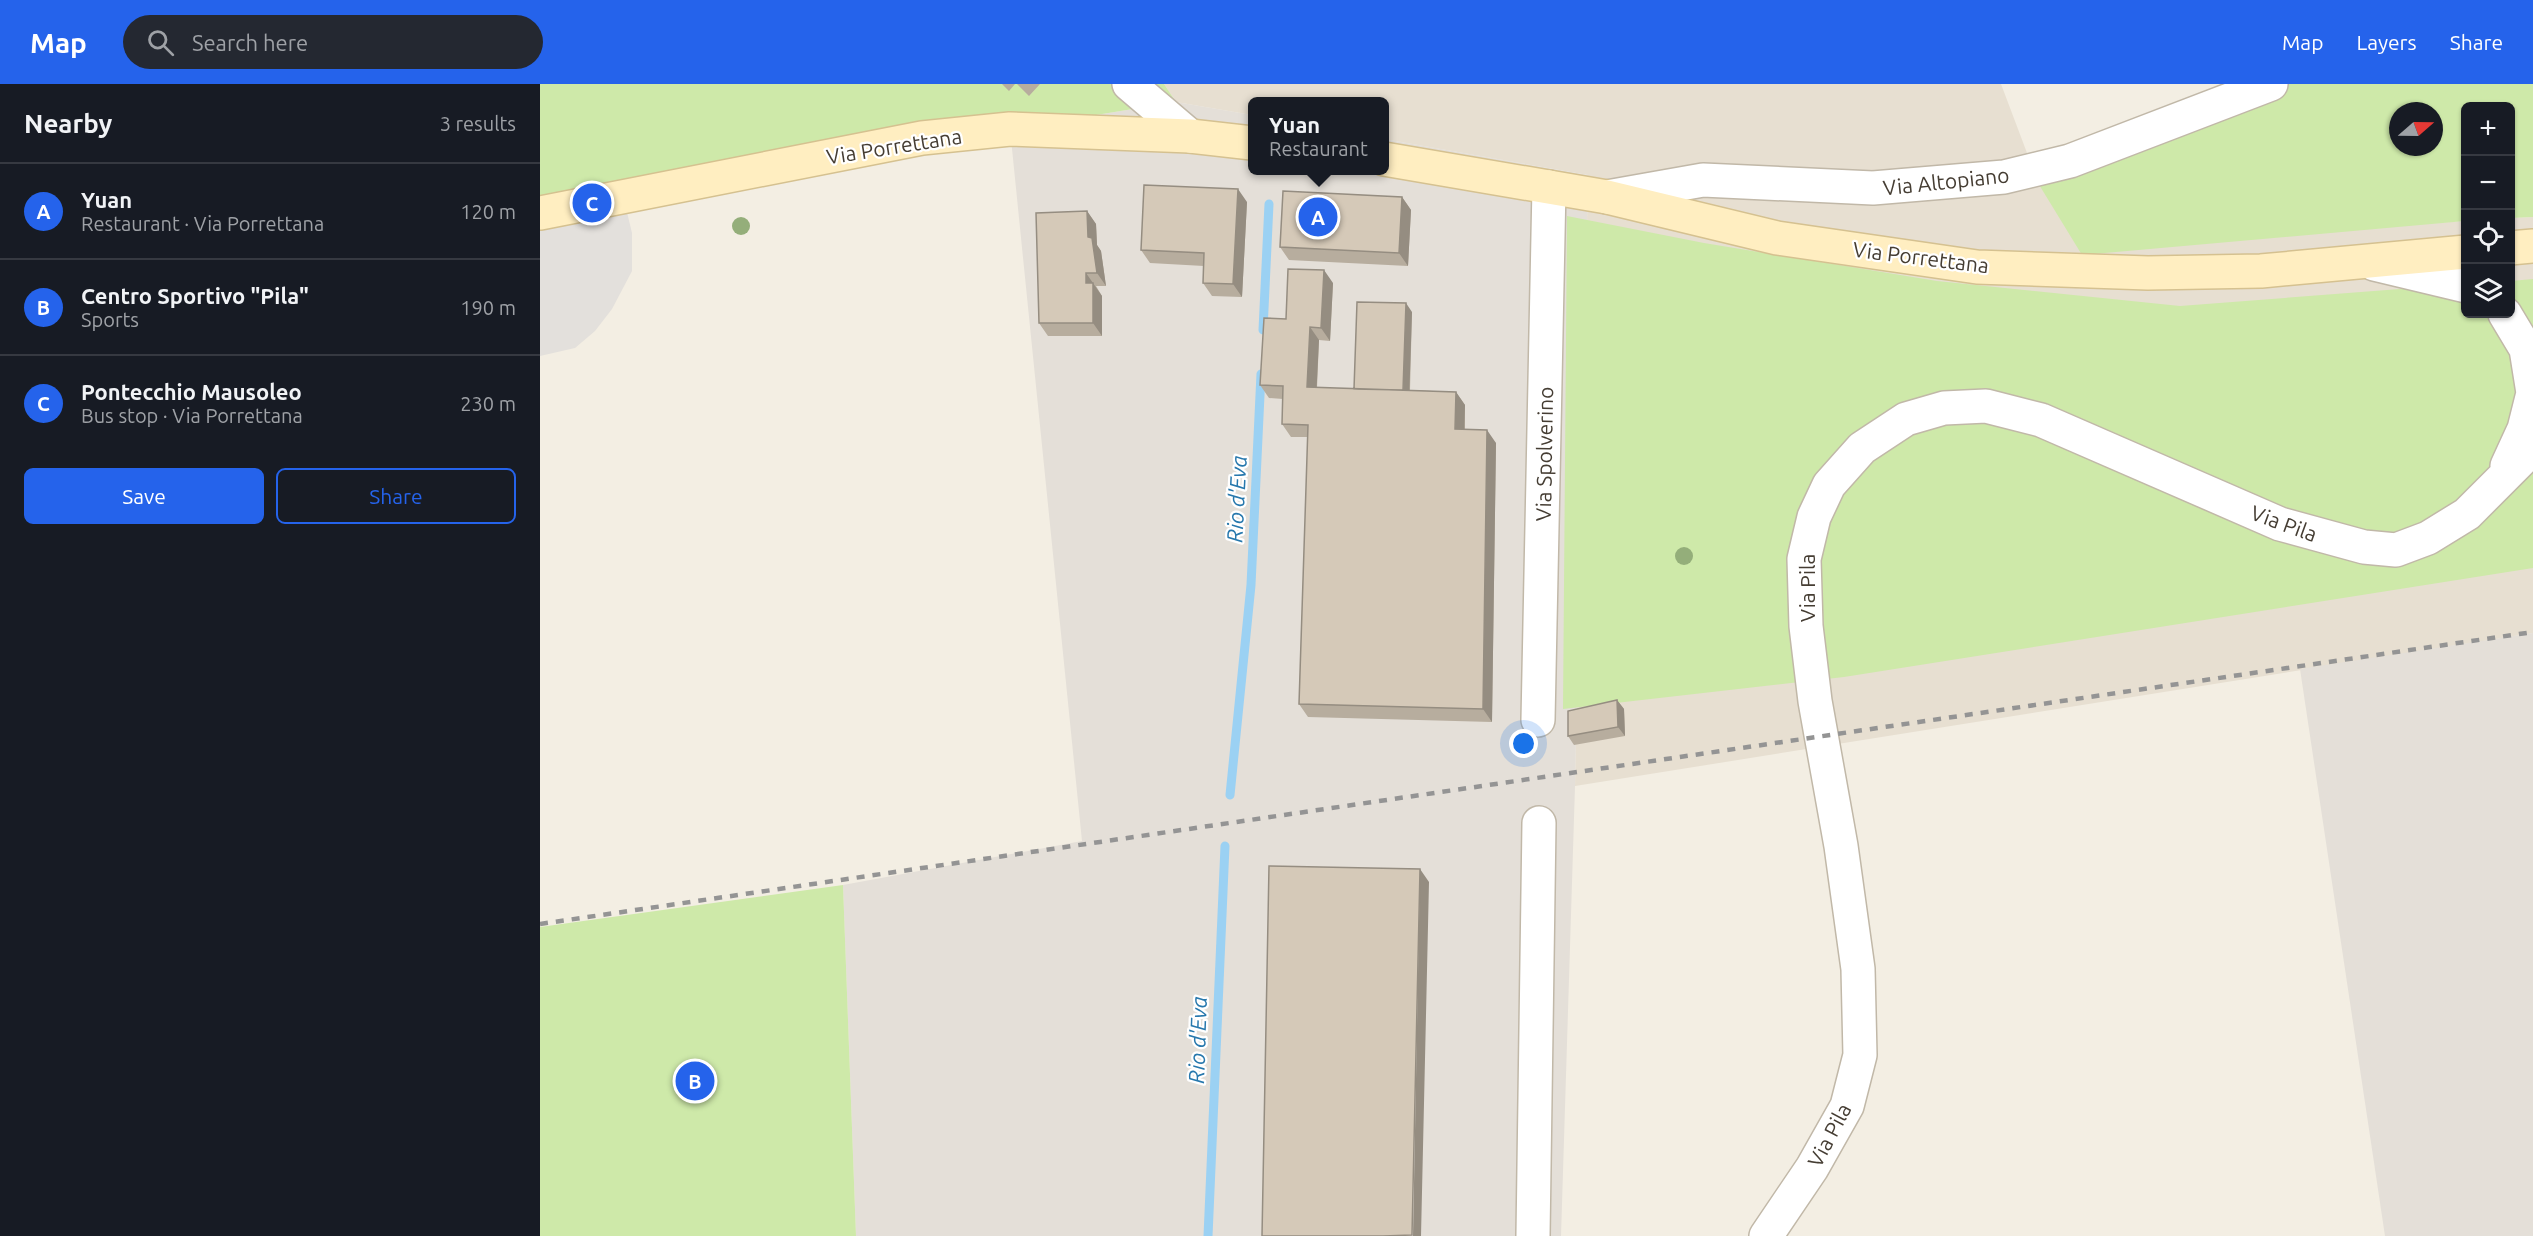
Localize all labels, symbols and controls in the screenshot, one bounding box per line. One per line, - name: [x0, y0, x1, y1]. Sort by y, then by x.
- search box: [123, 15, 543, 69]
- icon: search: [144, 26, 177, 59]
- text: Map: [30, 27, 87, 58]
- text: Search here: [192, 30, 308, 55]
- text: Map: [2282, 30, 2323, 54]
- text: Layers: [2356, 30, 2417, 54]
- text: Share: [2450, 30, 2503, 54]
- popup: [1248, 97, 1389, 175]
- north arrow: [2389, 102, 2443, 156]
- map controls: [2461, 102, 2515, 318]
- button: +: [2461, 102, 2515, 156]
- text: Nearby: [24, 109, 112, 138]
- text: 3 results: [440, 112, 516, 135]
- text: Yuan: [1269, 112, 1320, 137]
- street label: Via Porrettana: [825, 123, 963, 169]
- text: Restaurant: [1269, 137, 1368, 160]
- button: −: [2461, 156, 2515, 210]
- street label: Via Altopiano: [1882, 162, 2010, 200]
- pin: C: [572, 180, 612, 226]
- text: Yuan: [81, 187, 132, 212]
- pin: A: [1298, 194, 1338, 240]
- text: A: [36, 200, 51, 223]
- text: 120 m: [460, 200, 516, 223]
- button: locate: [2461, 210, 2515, 264]
- text: Restaurant · Via Porrettana: [81, 212, 324, 235]
- street label: Via Porrettana: [1852, 237, 1990, 277]
- button: layers: [2461, 264, 2515, 318]
- text: Centro Sportivo "Pila": [81, 283, 309, 308]
- text: B: [37, 296, 50, 319]
- text: 190 m: [460, 296, 516, 319]
- text: Sports: [81, 308, 139, 331]
- text: Pontecchio Mausoleo: [81, 379, 302, 404]
- street label: Via Spolverino: [1531, 386, 1557, 522]
- text: C: [37, 392, 50, 415]
- text: 230 m: [460, 392, 516, 415]
- text: Bus stop · Via Porrettana: [81, 404, 303, 427]
- water label: Rio d'Eva: [1221, 455, 1251, 543]
- button: Save: [24, 468, 264, 524]
- button: Share: [276, 468, 516, 524]
- street label: Via Pila: [2248, 500, 2320, 546]
- street label: Via Pila: [1795, 554, 1819, 622]
- your location: [1509, 729, 1538, 758]
- water label: Rio d'Eva: [1183, 996, 1211, 1084]
- pin: B: [676, 1058, 714, 1104]
- street label: Via Pila: [1802, 1099, 1856, 1171]

